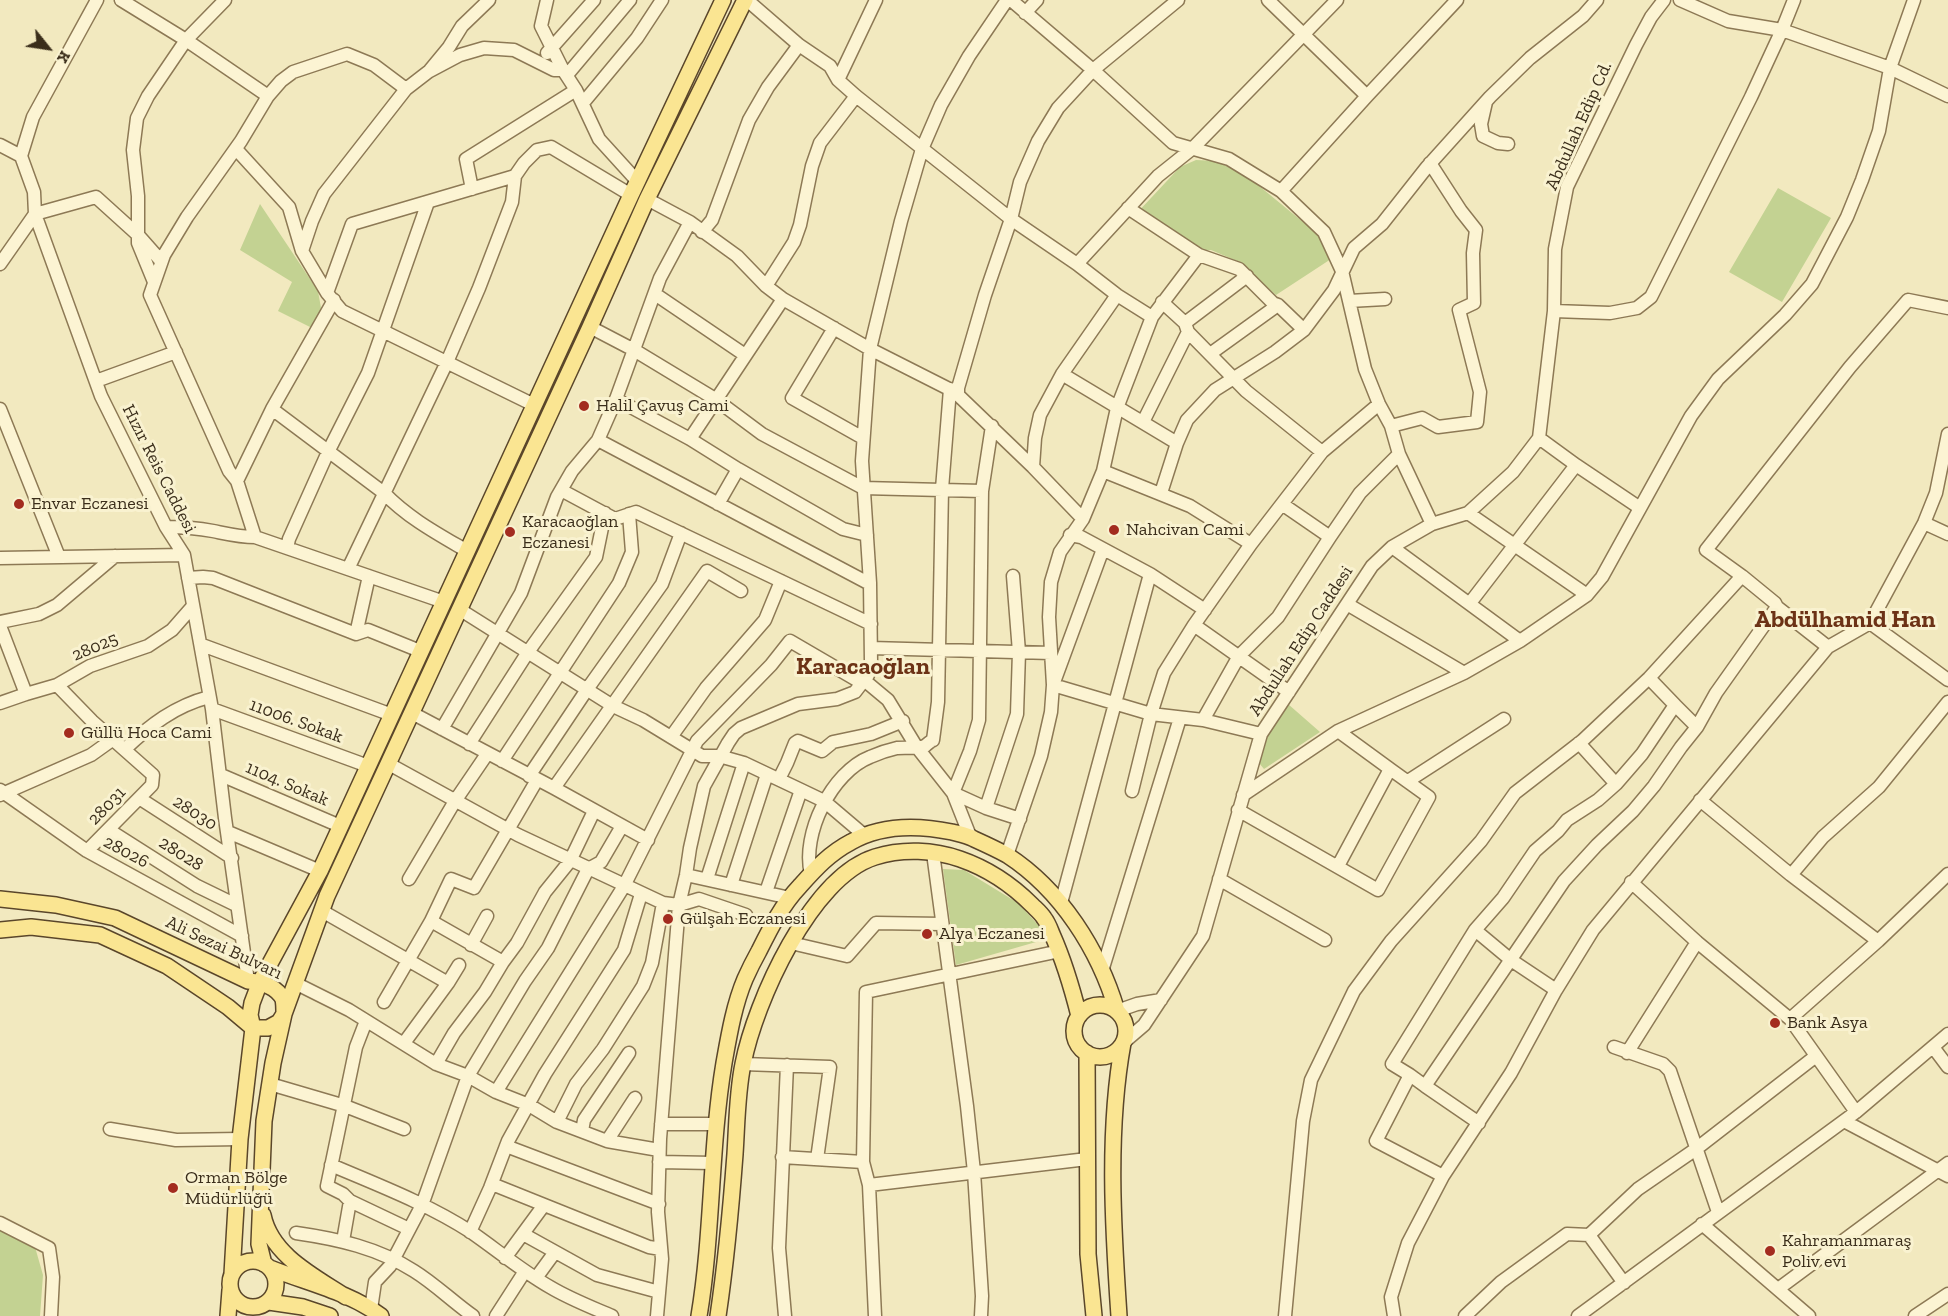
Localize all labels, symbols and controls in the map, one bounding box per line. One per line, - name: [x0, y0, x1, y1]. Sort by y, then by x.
- north arrow: [18, 18, 78, 78]
- text: K: [53, 48, 75, 67]
- street label: Abdullah Edip Cd.: [1541, 58, 1617, 194]
- place label: Halil Çavuş Cami: [596, 395, 729, 417]
- marker: Halil Çavuş Cami: [577, 399, 591, 413]
- street label: Hızır Reis Caddesi: [117, 401, 201, 537]
- place label: Envar Eczanesi: [31, 493, 149, 515]
- marker: Envar Eczanesi: [12, 497, 26, 511]
- place label: Karacaoğlan Eczanesi: [522, 511, 618, 554]
- place label: Nahcivan Cami: [1126, 519, 1244, 541]
- marker: Nahcivan Cami: [1107, 523, 1121, 537]
- marker: Karacaoğlan Eczanesi: [503, 525, 517, 539]
- street label: Abdullah Edip Caddesi: [1244, 562, 1358, 720]
- district label: Abdülhamid Han: [1754, 606, 1936, 634]
- street label: 28025: [69, 628, 121, 666]
- district label: Karacaoğlan: [796, 653, 930, 681]
- street label: 11006. Sokak: [246, 694, 346, 748]
- place label: Güllü Hoca Cami: [81, 722, 212, 744]
- marker: Güllü Hoca Cami: [62, 726, 76, 740]
- street label: 1104. Sokak: [242, 757, 332, 811]
- street label: 28031: [84, 782, 130, 830]
- street label: 28030: [169, 791, 221, 835]
- street label: 28026: [100, 831, 152, 873]
- street label: 28028: [155, 832, 207, 876]
- place label: Gülşah Eczanesi: [680, 908, 806, 930]
- street label: Ali Sezai Bulvarı: [162, 912, 286, 984]
- marker: Gülşah Eczanesi: [661, 912, 675, 926]
- place label: Alya Eczanesi: [939, 923, 1045, 945]
- marker: Alya Eczanesi: [920, 927, 934, 941]
- place label: Bank Asya: [1787, 1012, 1868, 1034]
- marker: Bank Asya: [1768, 1016, 1782, 1030]
- place label: Orman Bölge Müdürlüğü: [185, 1167, 288, 1210]
- marker: Orman Bölge Müdürlüğü: [166, 1181, 180, 1195]
- place label: Kahramanmaraş Poliv evi: [1782, 1230, 1911, 1272]
- marker: Kahramanmaraş Poliv evi: [1763, 1244, 1777, 1258]

